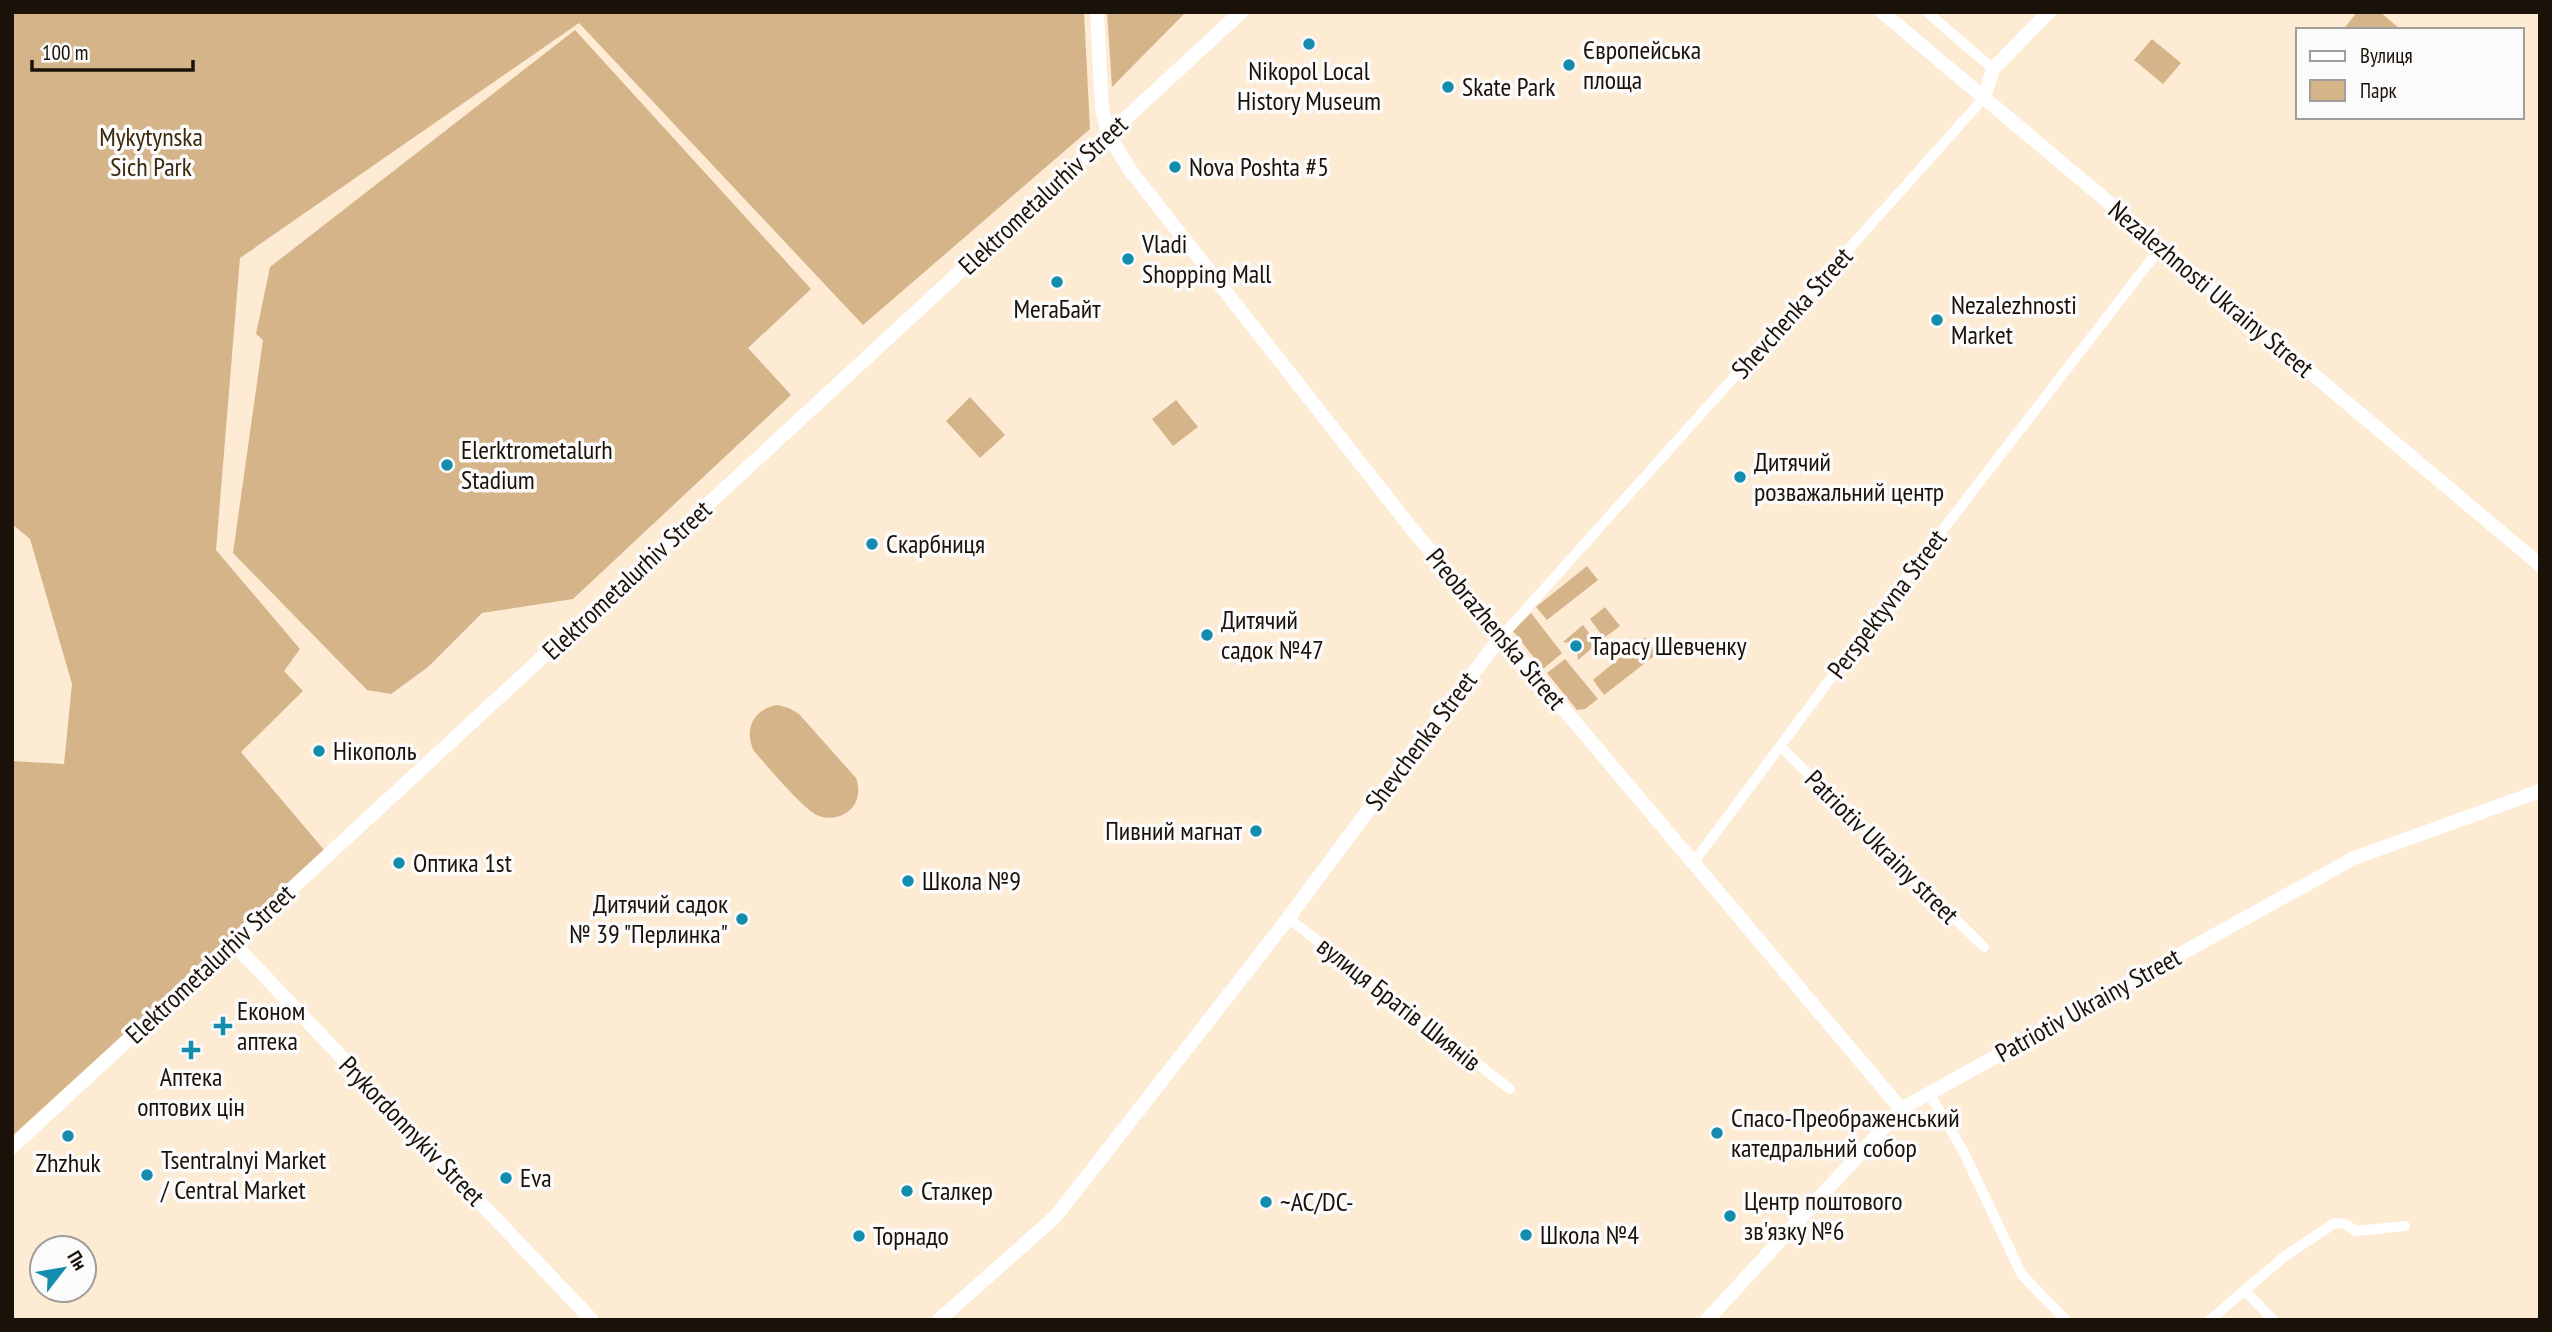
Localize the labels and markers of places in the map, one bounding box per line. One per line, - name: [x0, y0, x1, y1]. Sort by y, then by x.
- place label: Європейська площа: [1583, 33, 1701, 96]
- marker: Nikopol Local History Museum: [1301, 36, 1317, 52]
- place label: Nikopol Local History Museum: [1237, 54, 1381, 117]
- marker: Європейська площа: [1561, 57, 1577, 73]
- place label: Skate Park: [1462, 70, 1555, 103]
- marker: Skate Park: [1440, 79, 1456, 95]
- place label: Nova Poshta #5: [1189, 150, 1329, 183]
- marker: Nova Poshta #5: [1167, 159, 1183, 175]
- place label: Vladi Shopping Mall: [1141, 227, 1271, 290]
- marker: Vladi Shopping Mall: [1120, 251, 1136, 267]
- marker: МегаБайт: [1049, 274, 1065, 290]
- place label: Nezalezhnosti Market: [1951, 288, 2077, 351]
- place label: МегаБайт: [1013, 292, 1101, 325]
- marker: Nezalezhnosti Market: [1929, 312, 1945, 328]
- place label: Elerktrometalurh Stadium: [461, 433, 613, 496]
- place label: Дитячий розважальний центр: [1754, 445, 1944, 508]
- marker: Elerktrometalurh Stadium: [439, 457, 455, 473]
- marker: Дитячий розважальний центр: [1732, 469, 1748, 485]
- place label: Скарбниця: [886, 527, 985, 560]
- marker: Скарбниця: [864, 536, 880, 552]
- place label: Дитячий садок №47: [1221, 603, 1324, 666]
- marker: Дитячий садок №47: [1199, 627, 1215, 643]
- place label: Тарасу Шевченку: [1590, 629, 1747, 662]
- marker: Тарасу Шевченку: [1568, 638, 1584, 654]
- place label: Нікополь: [333, 734, 417, 767]
- marker: Нікополь: [311, 743, 327, 759]
- place label: Пивний магнат: [1105, 814, 1243, 847]
- marker: Пивний магнат: [1248, 823, 1264, 839]
- place label: Оптика 1st: [413, 846, 512, 879]
- marker: Оптика 1st: [391, 855, 407, 871]
- place label: Школа №9: [922, 864, 1021, 897]
- marker: Школа №9: [900, 873, 916, 889]
- place label: Дитячий садок № 39 "Перлинка": [569, 887, 728, 950]
- marker: Дитячий садок № 39 "Перлинка": [734, 911, 750, 927]
- place label: Економ аптека: [237, 994, 305, 1057]
- marker: Економ аптека: [215, 1018, 231, 1034]
- marker: Аптека оптових цін: [183, 1042, 199, 1058]
- place label: Аптека оптових цін: [137, 1060, 245, 1123]
- place label: Спасо-Преображенський катедральний собор: [1731, 1101, 1960, 1164]
- marker: Спасо-Преображенський катедральний собор: [1709, 1125, 1725, 1141]
- marker: Zhzhuk: [60, 1128, 76, 1144]
- place label: Tsentralnyi Market / Central Market: [160, 1143, 326, 1206]
- place label: Zhzhuk: [35, 1146, 101, 1179]
- place label: Eva: [520, 1161, 552, 1194]
- marker: Tsentralnyi Market / Central Market: [139, 1167, 155, 1183]
- marker: Eva: [498, 1170, 514, 1186]
- place label: Сталкер: [921, 1174, 993, 1207]
- marker: Сталкер: [899, 1183, 915, 1199]
- place label: Центр поштового зв'язку №6: [1744, 1184, 1902, 1247]
- place label: ~AC/DC-: [1280, 1185, 1354, 1218]
- marker: ~AC/DC-: [1258, 1194, 1274, 1210]
- marker: Центр поштового зв'язку №6: [1722, 1208, 1738, 1224]
- place label: Школа №4: [1540, 1218, 1639, 1251]
- place label: Торнадо: [873, 1219, 949, 1252]
- marker: Школа №4: [1518, 1227, 1534, 1243]
- marker: Торнадо: [851, 1228, 867, 1244]

